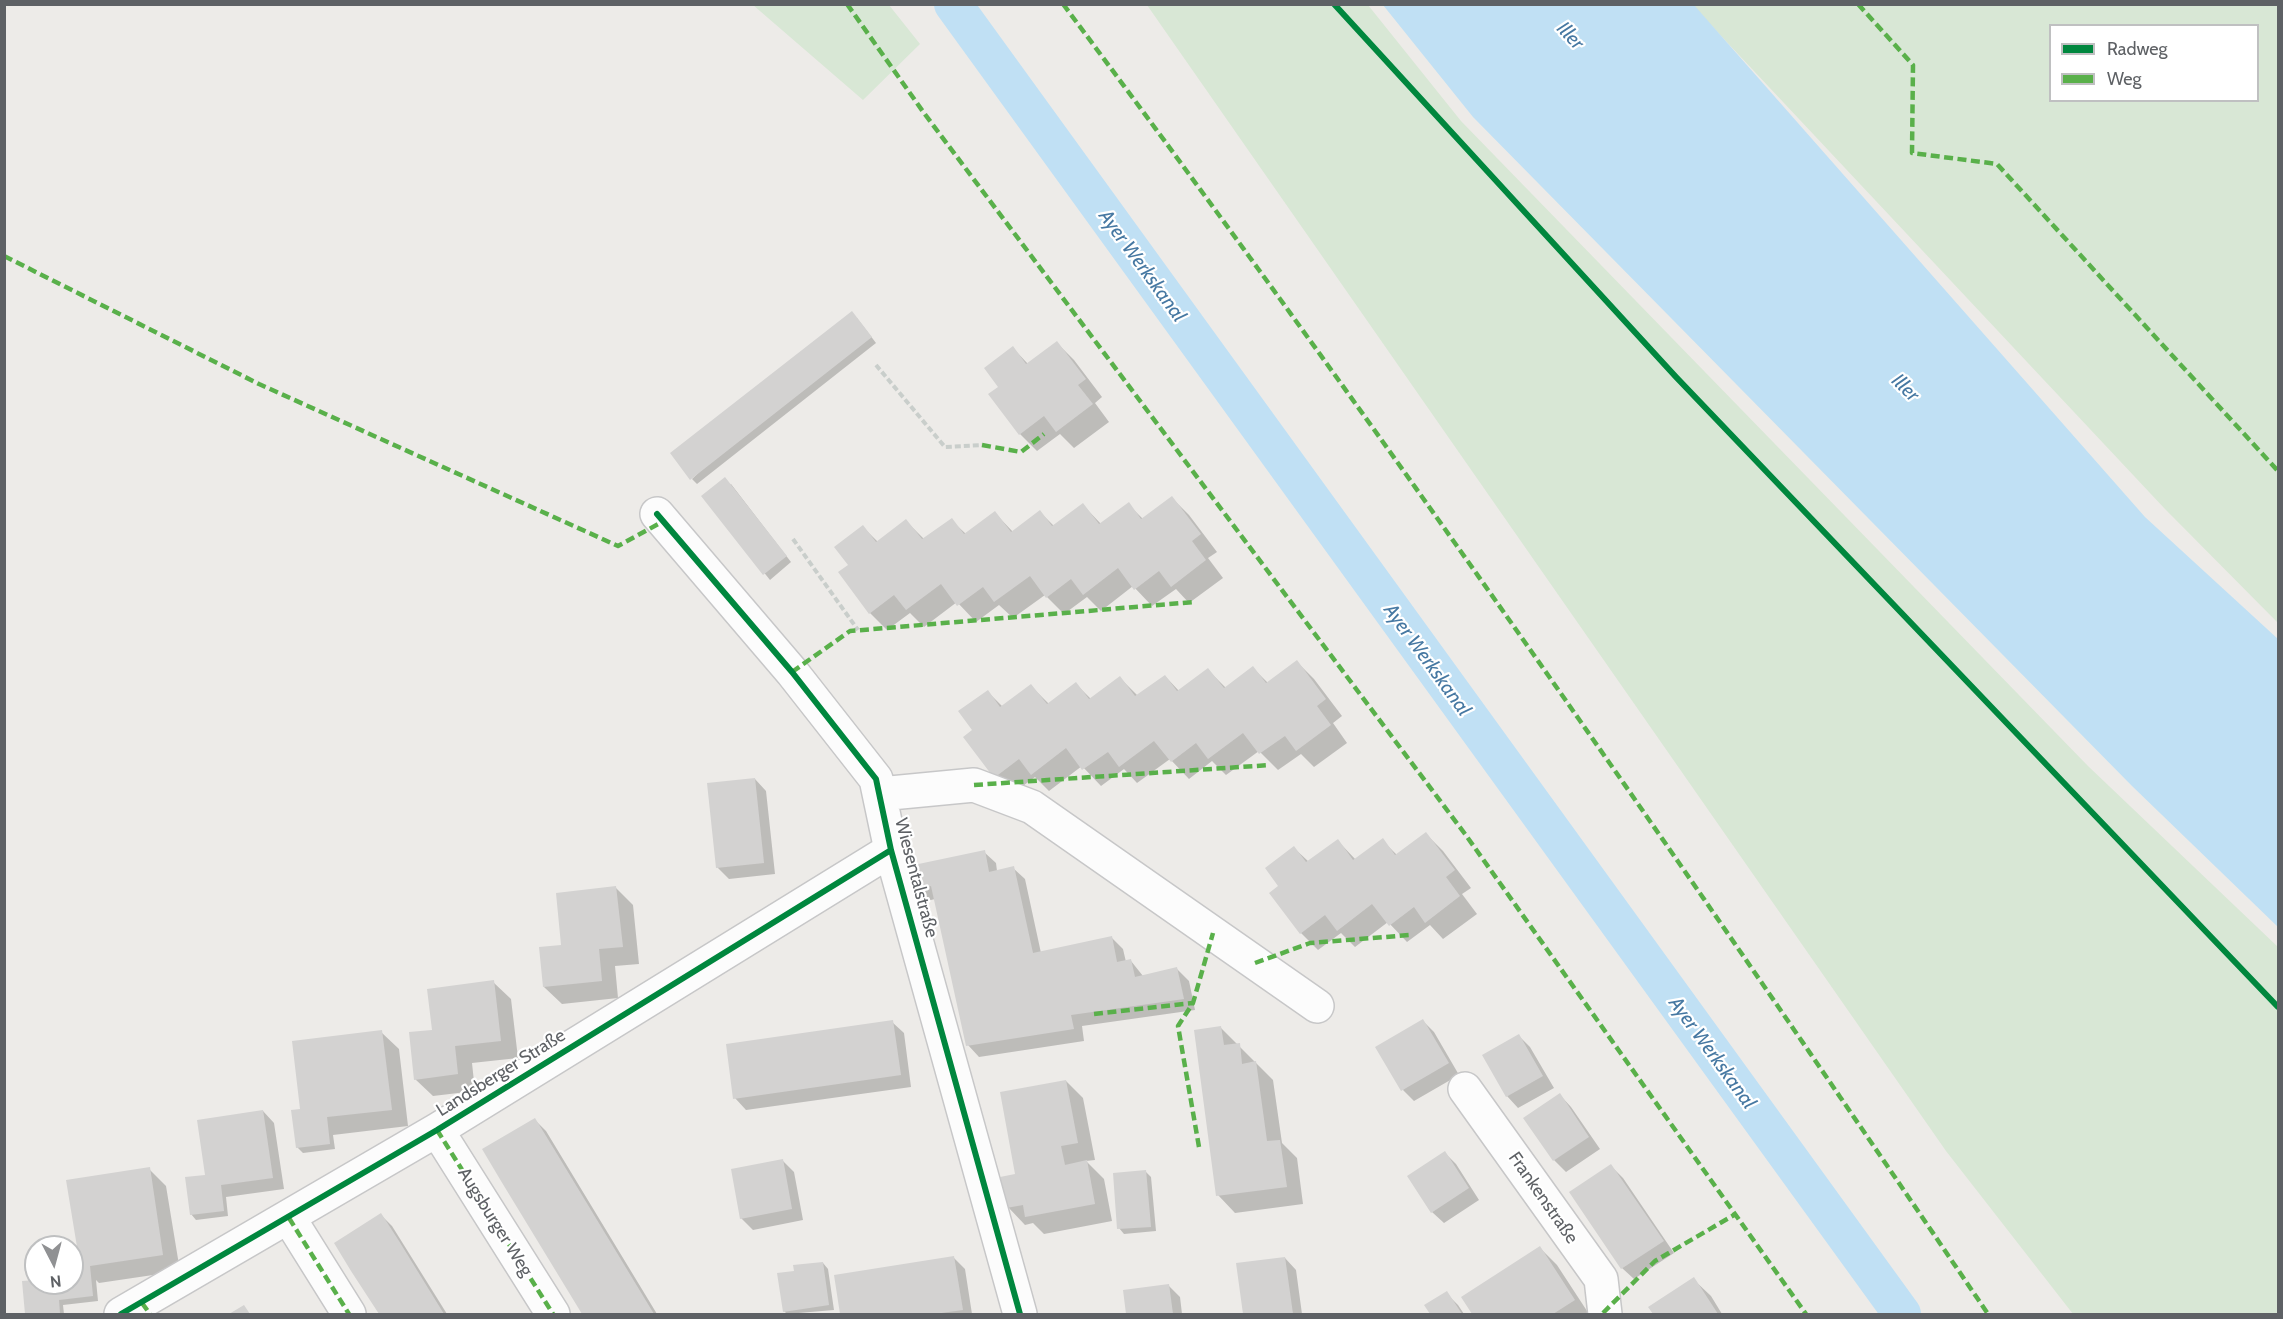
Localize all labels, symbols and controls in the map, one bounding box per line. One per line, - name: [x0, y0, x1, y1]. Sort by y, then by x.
- water label: Iller: [1551, 17, 1589, 55]
- legend: [2049, 24, 2259, 102]
- text: Radweg: [2107, 38, 2168, 60]
- text: Weg: [2107, 68, 2142, 90]
- water label: Ayer Werkskanal: [1093, 205, 1191, 327]
- water label: Iller: [1886, 369, 1924, 407]
- water label: Ayer Werkskanal: [1378, 599, 1476, 721]
- street label: Wiesentalstraße: [890, 816, 942, 940]
- water label: Ayer Werkskanal: [1663, 992, 1761, 1114]
- street label: Landsberger Straße: [433, 1025, 569, 1121]
- street label: Frankenstraße: [1503, 1148, 1583, 1248]
- street label: Augsburger Weg: [453, 1164, 537, 1280]
- north arrow: [24, 1235, 84, 1295]
- text: N: [49, 1271, 62, 1291]

